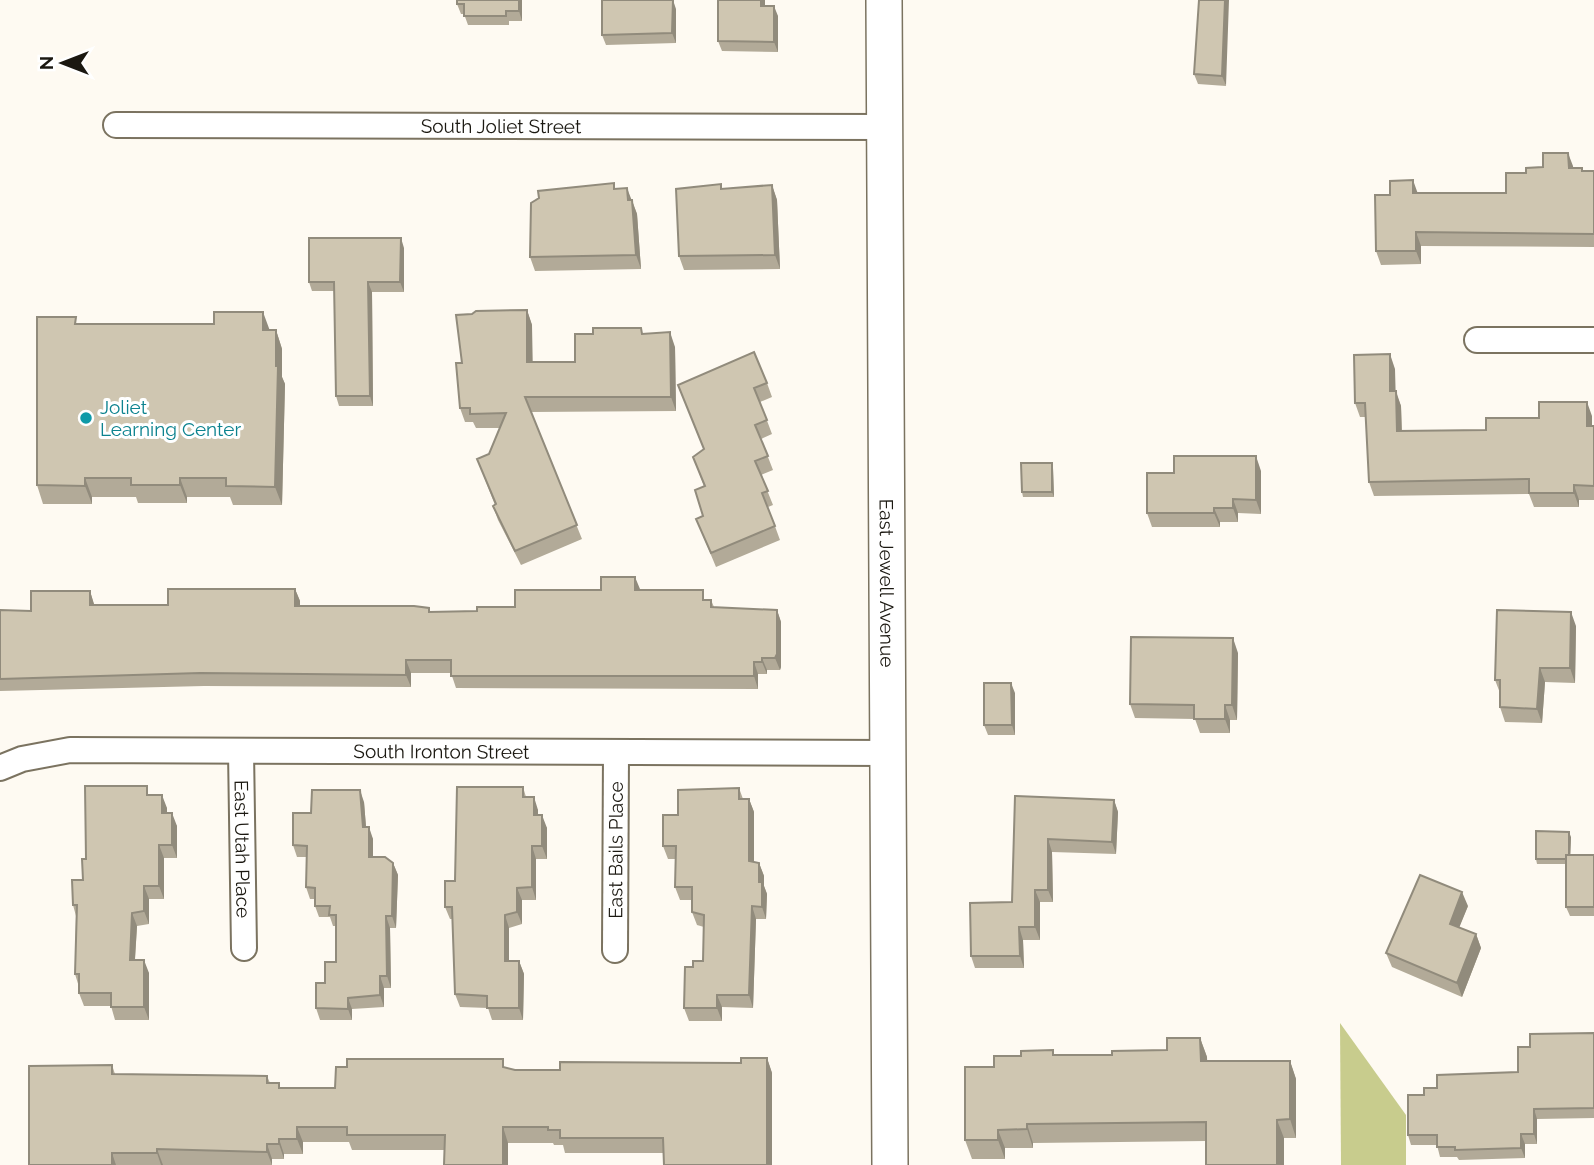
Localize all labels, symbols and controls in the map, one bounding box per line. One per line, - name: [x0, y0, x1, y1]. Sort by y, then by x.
- north arrow: [28, 28, 98, 98]
- text: N: [35, 56, 57, 70]
- street label: South Joliet Street: [421, 115, 582, 137]
- place label: Joliet Learning Center: [100, 396, 241, 440]
- marker: Joliet Learning Center: [78, 410, 94, 426]
- street label: East Jewell Avenue: [876, 499, 898, 667]
- street label: South Ironton Street: [353, 740, 530, 763]
- street label: East Utah Place: [230, 780, 255, 918]
- street label: East Bails Place: [604, 781, 627, 919]

